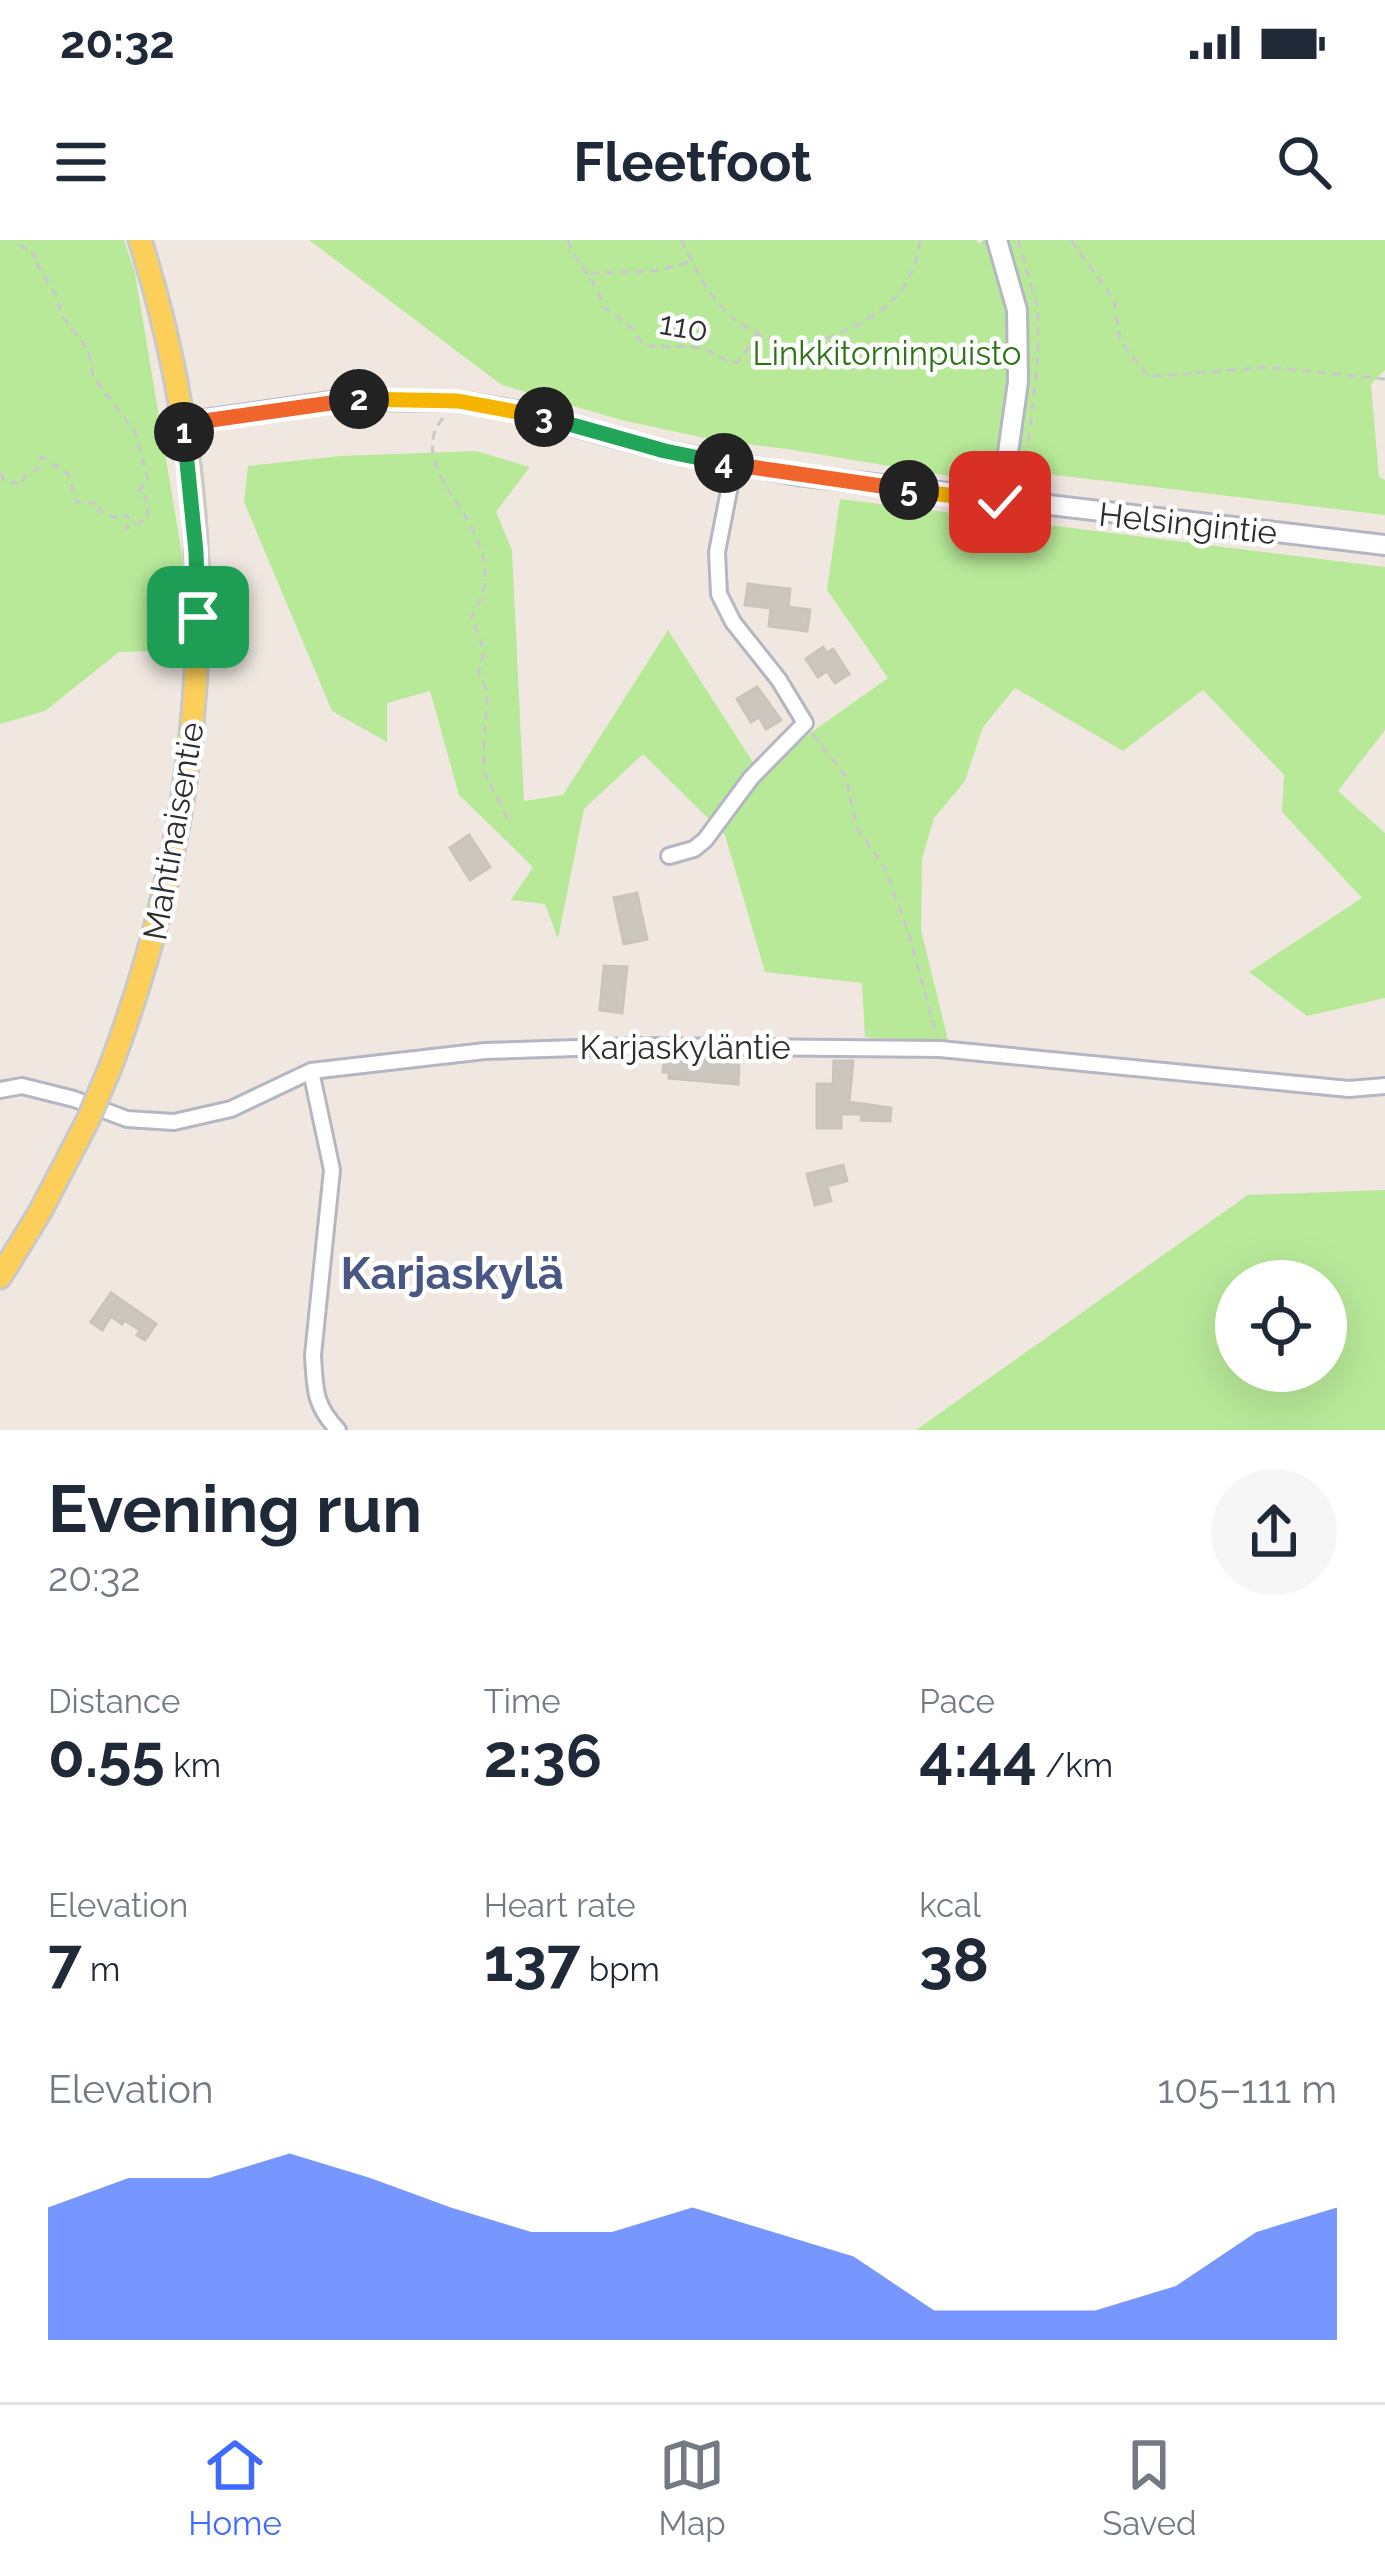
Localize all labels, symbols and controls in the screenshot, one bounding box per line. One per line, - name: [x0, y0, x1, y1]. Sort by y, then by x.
- text: 20:32: [60, 16, 175, 69]
- icon: menu: [48, 129, 114, 195]
- icon: search: [1271, 129, 1337, 195]
- text: Fleetfoot: [573, 130, 812, 194]
- street label: 110: [657, 303, 711, 350]
- park label: Linkkitorninpuisto: [753, 334, 1022, 373]
- pin: 2: [329, 369, 389, 429]
- text: 2: [350, 379, 368, 418]
- pin: 3: [514, 387, 574, 447]
- text: 3: [535, 397, 553, 436]
- pin: 1: [154, 402, 214, 462]
- text: 1: [176, 412, 192, 451]
- pin: 4: [694, 433, 754, 493]
- text: 4: [715, 443, 733, 482]
- pin: [949, 451, 1051, 553]
- pin: 5: [879, 460, 939, 520]
- icon: check: [967, 469, 1033, 535]
- text: 5: [900, 470, 918, 509]
- street label: Helsingintie: [1097, 495, 1279, 552]
- pin: [147, 566, 249, 668]
- icon: arrive: [165, 584, 231, 650]
- street label: Mahtinaisentie: [135, 719, 212, 943]
- street label: Karjaskyläntie: [579, 1028, 791, 1067]
- district label: Karjaskylä: [341, 1247, 563, 1300]
- map controls: [1215, 1260, 1347, 1392]
- button: locate: [1215, 1260, 1347, 1392]
- button: share: [1211, 1469, 1337, 1595]
- text: Evening run: [48, 1470, 422, 1547]
- text: 20:32: [48, 1554, 141, 1600]
- text: Distance: [48, 1682, 180, 1721]
- text: Time: [484, 1682, 561, 1721]
- text: Pace: [919, 1682, 995, 1721]
- text: 0.55: [48, 1721, 165, 1791]
- text: 2:36: [484, 1721, 602, 1791]
- text: 4:44: [919, 1721, 1037, 1791]
- text: km: [165, 1746, 221, 1785]
- text: /km: [1037, 1746, 1113, 1785]
- text: Elevation: [48, 1886, 188, 1925]
- text: Heart rate: [484, 1886, 636, 1925]
- text: kcal: [919, 1886, 981, 1925]
- text: 7: [48, 1925, 82, 1995]
- text: 137: [484, 1925, 580, 1995]
- text: 38: [919, 1925, 989, 1995]
- text: m: [82, 1950, 120, 1989]
- text: bpm: [580, 1950, 660, 1989]
- text: Elevation: [48, 2066, 214, 2112]
- text: 105–111 m: [1157, 2066, 1337, 2112]
- tab: Home: [188, 2432, 282, 2543]
- tab: Map: [658, 2432, 726, 2543]
- tab: Saved: [1102, 2432, 1197, 2543]

